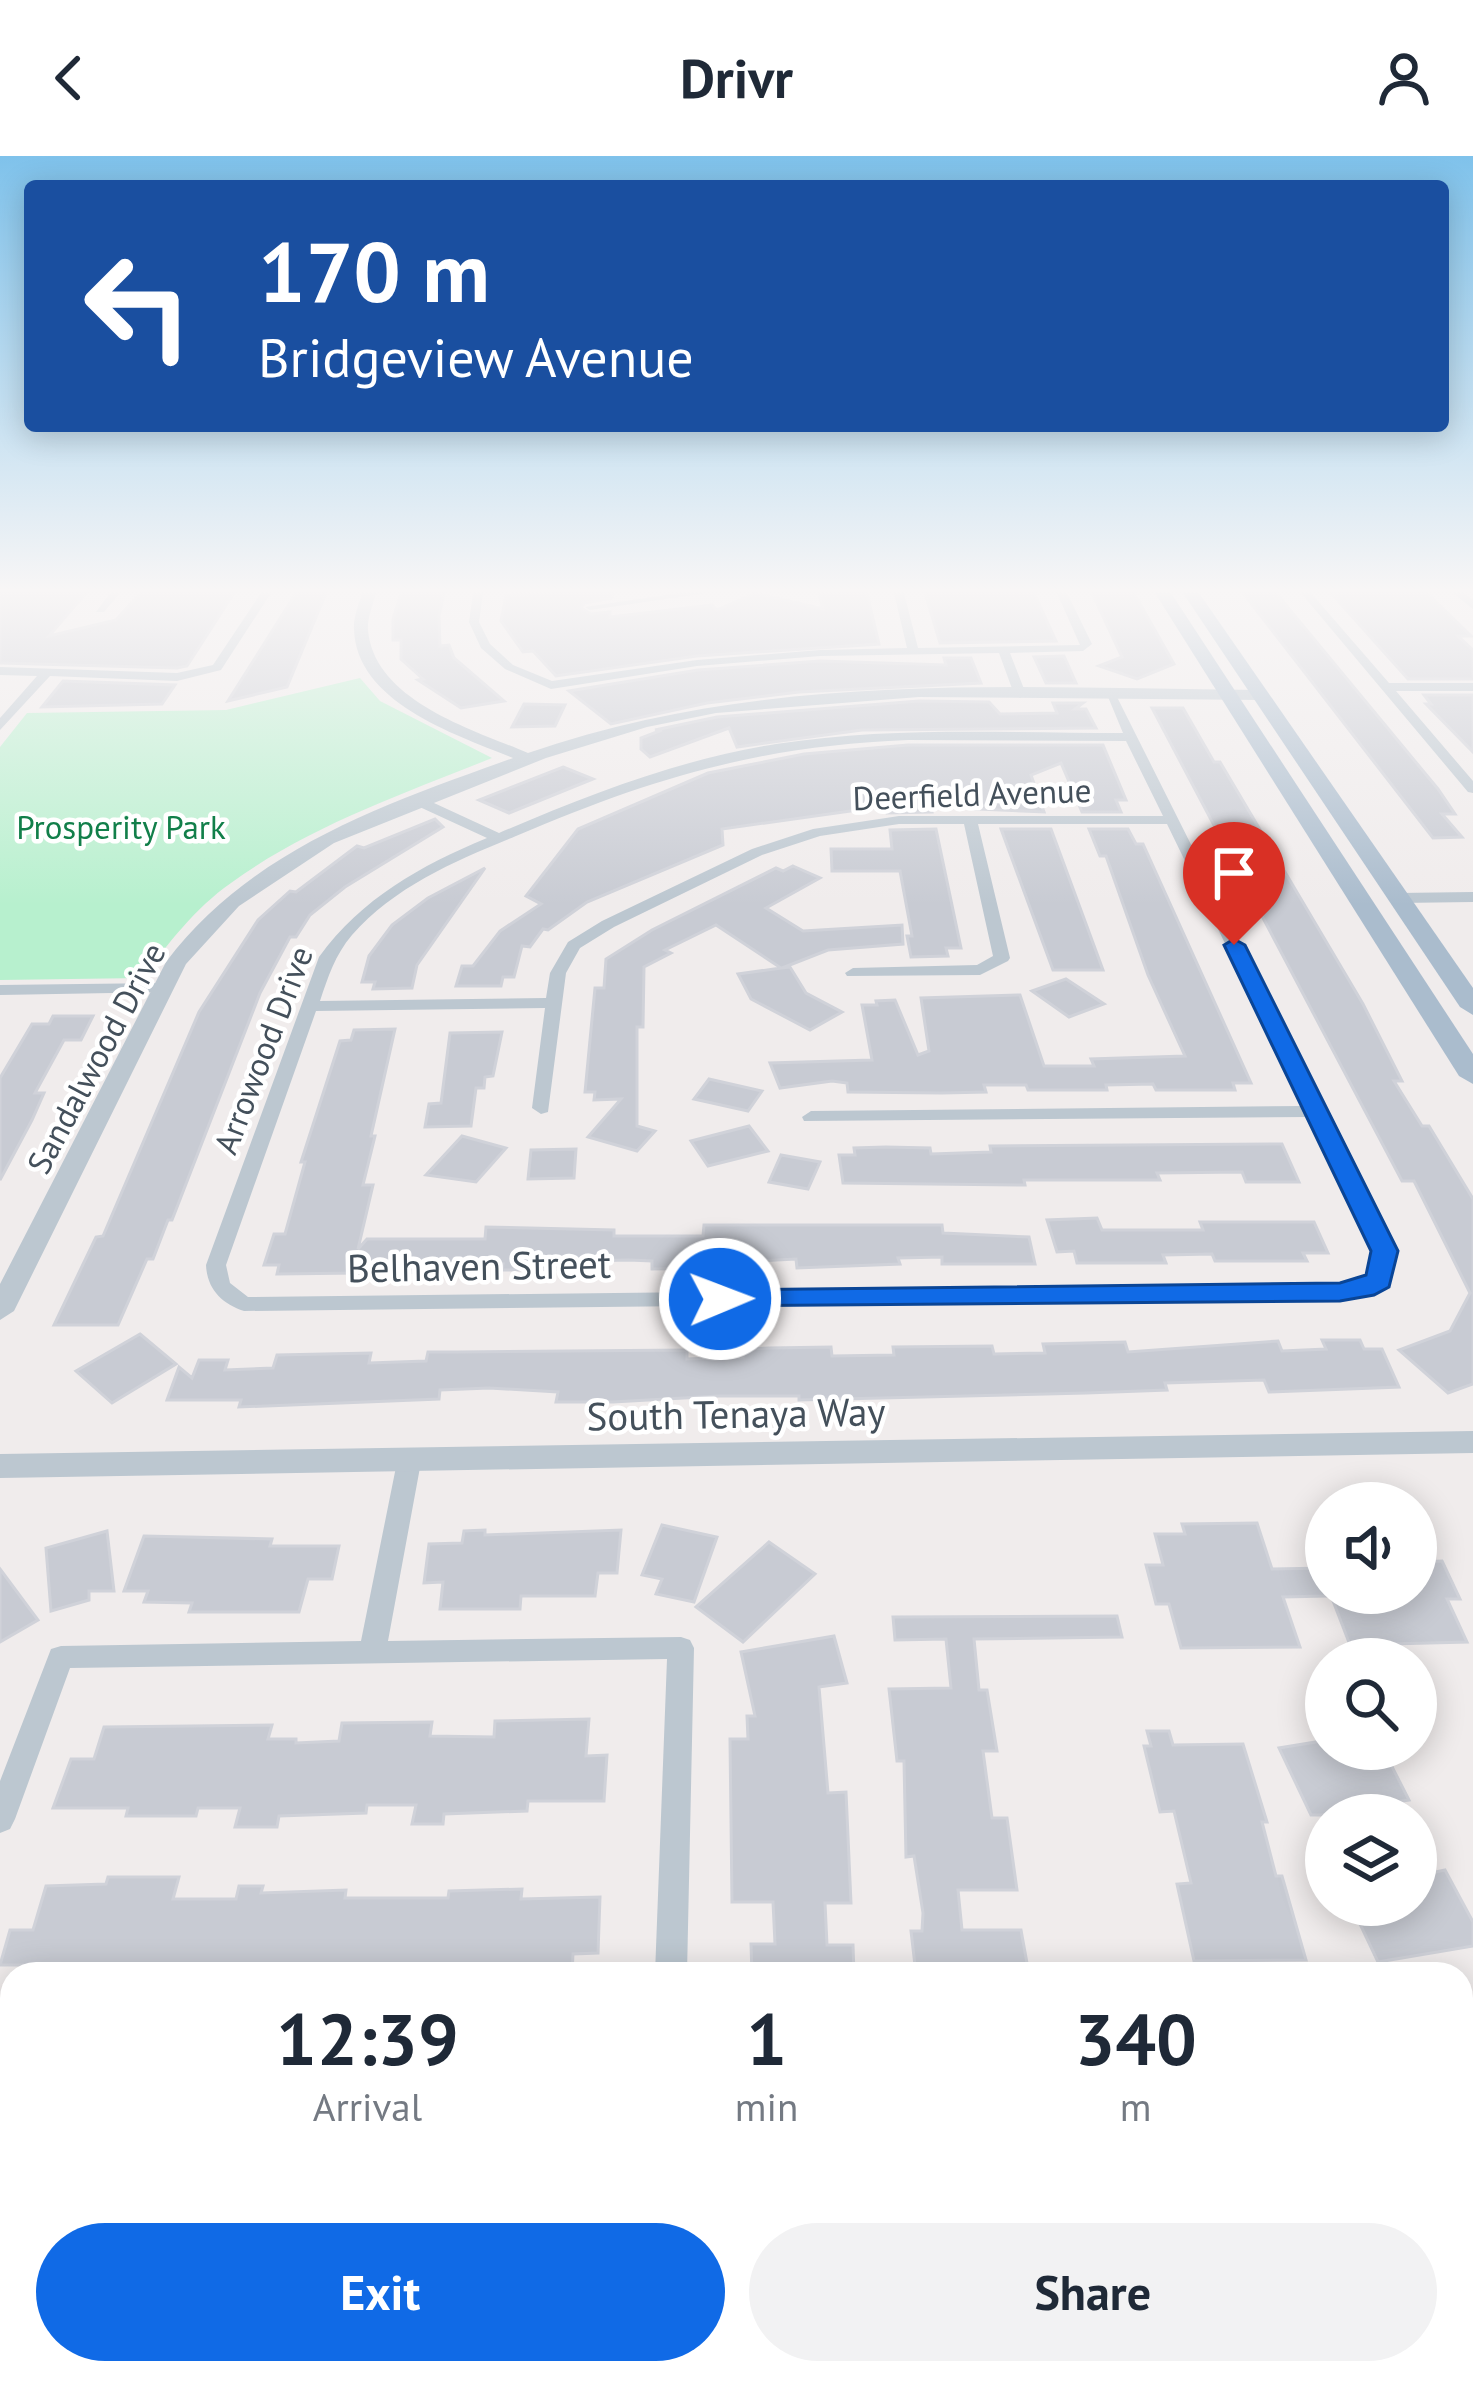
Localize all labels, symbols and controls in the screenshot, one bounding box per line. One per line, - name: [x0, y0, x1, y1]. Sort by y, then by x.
- text: Drivr: [680, 43, 793, 113]
- icon: back: [36, 45, 102, 111]
- icon: person: [1371, 45, 1437, 111]
- text: 170 m: [258, 216, 490, 325]
- icon: left: [60, 228, 216, 384]
- text: Bridgeview Avenue: [258, 322, 694, 392]
- street label: Deerfield Avenue: [852, 768, 1092, 819]
- park label: Prosperity Park: [16, 805, 226, 848]
- pin: [1183, 822, 1285, 945]
- icon: arrive: [1201, 840, 1267, 906]
- street label: Sandalwood Drive: [17, 935, 175, 1181]
- street label: Arrowood Drive: [203, 940, 322, 1160]
- position arrow: [657, 1236, 783, 1362]
- street label: Belhaven Street: [346, 1238, 612, 1293]
- street label: South Tenaya Way: [586, 1385, 886, 1442]
- map controls: [1305, 1482, 1437, 1926]
- button: sound: [1305, 1482, 1437, 1614]
- button: search: [1305, 1638, 1437, 1770]
- button: layers: [1305, 1794, 1437, 1926]
- text: 12:39: [276, 1992, 459, 2085]
- text: 1: [746, 1992, 787, 2085]
- text: 340: [1074, 1992, 1197, 2085]
- text: Arrival: [313, 2081, 422, 2132]
- text: min: [735, 2081, 798, 2132]
- text: m: [1120, 2081, 1151, 2132]
- button: Exit: [36, 2223, 725, 2361]
- button: Share: [749, 2223, 1437, 2361]

